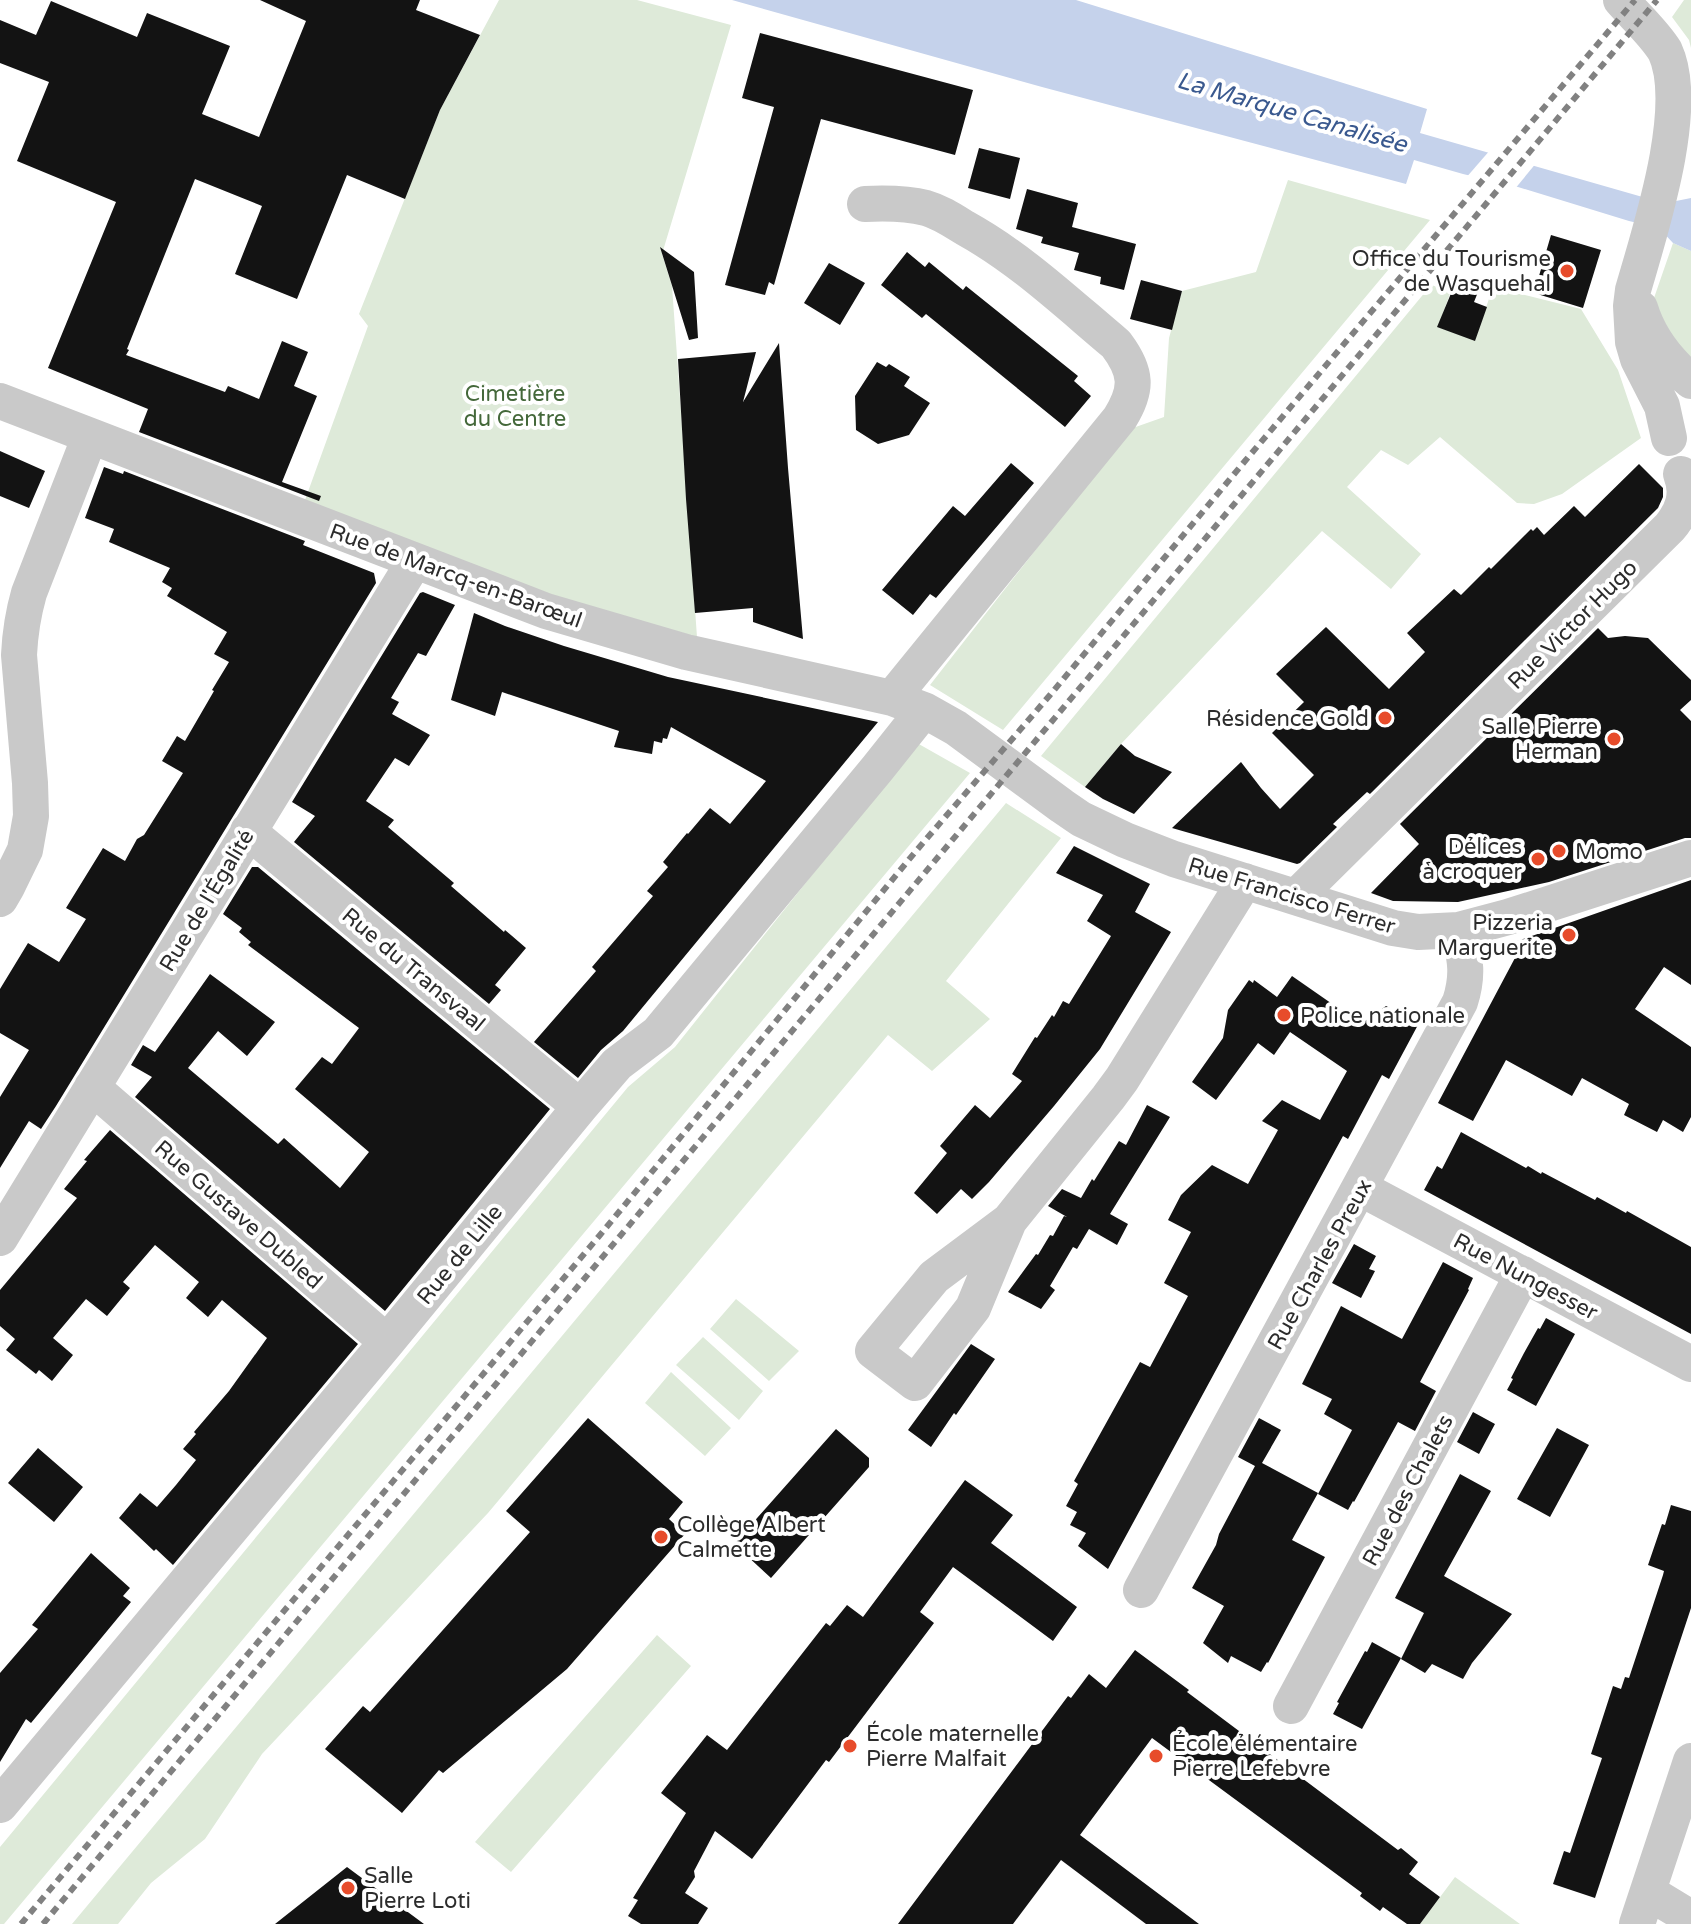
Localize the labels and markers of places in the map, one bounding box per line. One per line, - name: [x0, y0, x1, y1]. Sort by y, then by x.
- place label: Office du Tourisme de Wasquehal: [1352, 246, 1551, 297]
- marker: Office du Tourisme de Wasquehal: [1558, 262, 1576, 280]
- place label: Résidence Gold: [1206, 706, 1369, 732]
- marker: Résidence Gold: [1376, 709, 1394, 727]
- place label: Salle Pierre Herman: [1481, 714, 1598, 765]
- marker: Salle Pierre Herman: [1605, 730, 1623, 748]
- place label: Délices à croquer: [1423, 834, 1523, 885]
- place label: Momo: [1575, 839, 1643, 865]
- marker: Momo: [1550, 842, 1568, 860]
- marker: Délices à croquer: [1529, 850, 1547, 868]
- place label: Pizzeria Marguerite: [1437, 910, 1553, 961]
- marker: Pizzeria Marguerite: [1560, 926, 1578, 944]
- place label: Police nationale: [1300, 1003, 1465, 1029]
- marker: Police nationale: [1275, 1006, 1293, 1024]
- place label: Collège Albert Calmette: [677, 1512, 826, 1563]
- marker: Collège Albert Calmette: [652, 1528, 670, 1546]
- place label: École maternelle Pierre Malfait: [866, 1720, 1039, 1772]
- place label: École élémentaire Pierre Lefebvre: [1172, 1730, 1357, 1782]
- marker: École maternelle Pierre Malfait: [841, 1737, 859, 1755]
- marker: École élémentaire Pierre Lefebvre: [1147, 1747, 1165, 1765]
- place label: Salle Pierre Loti: [364, 1863, 471, 1914]
- marker: Salle Pierre Loti: [339, 1879, 357, 1897]

